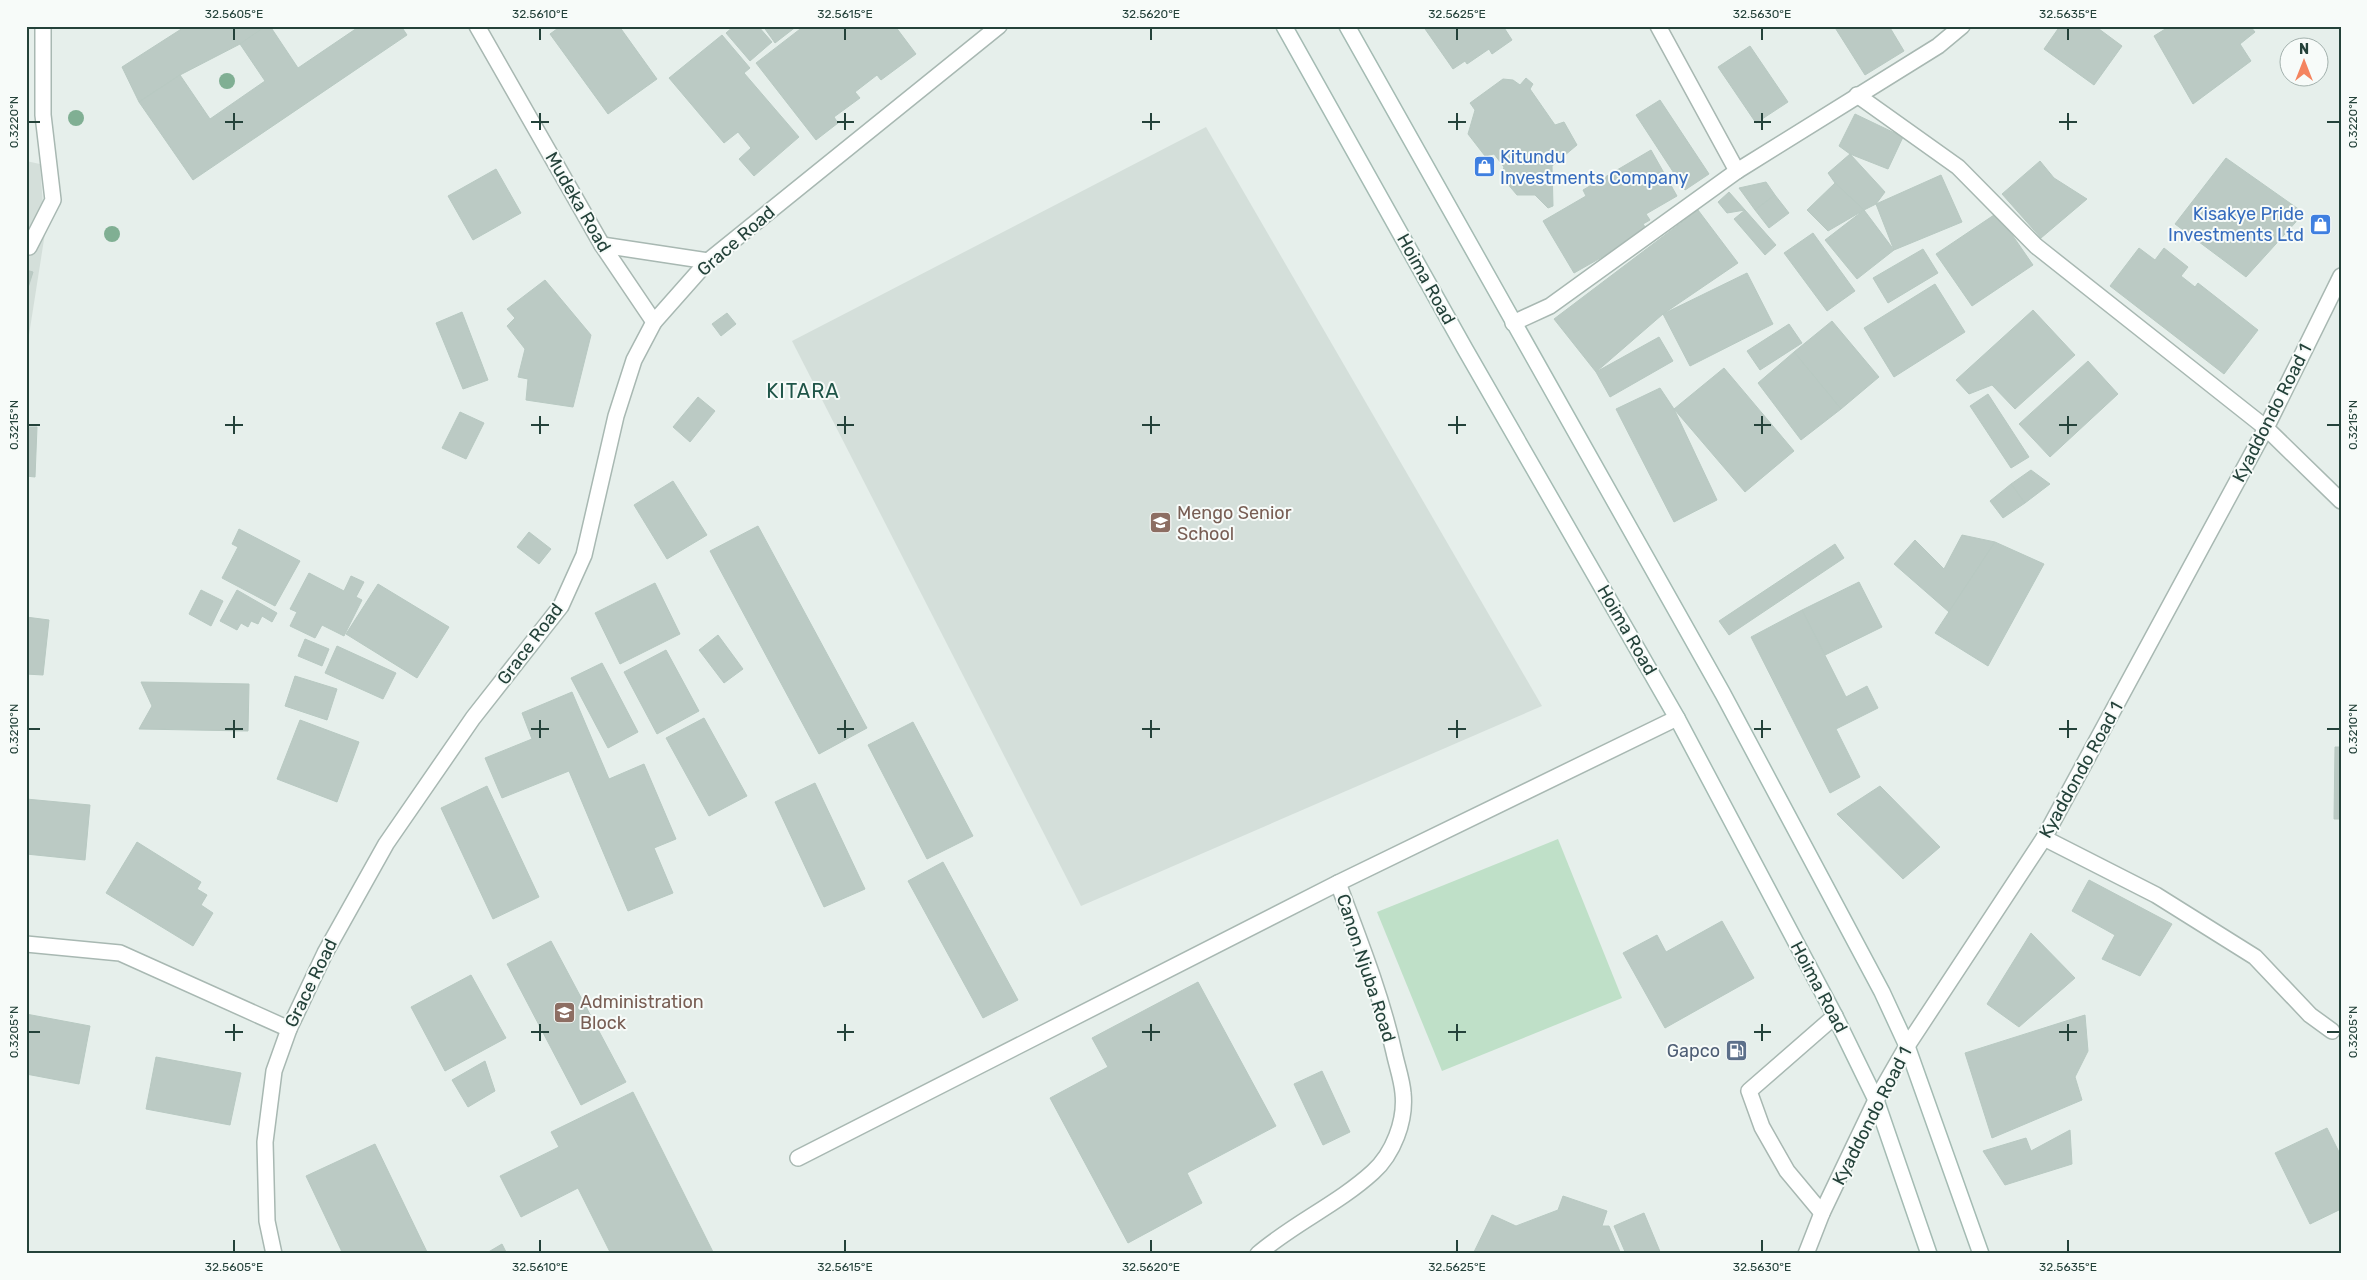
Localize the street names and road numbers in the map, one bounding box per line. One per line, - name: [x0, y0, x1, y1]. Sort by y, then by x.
- street label: Mudeka Road: [540, 148, 616, 256]
- street label: Grace Road: [693, 201, 779, 281]
- street label: Hoima Road: [1392, 230, 1460, 328]
- street label: Kyaddondo Road 1: [2228, 340, 2316, 486]
- street label: Hoima Road: [1592, 581, 1662, 679]
- street label: Grace Road: [492, 599, 568, 689]
- street label: Kyaddondo Road 1: [2034, 698, 2128, 842]
- street label: Canon Njuba Road: [1332, 891, 1400, 1045]
- street label: Grace Road: [280, 935, 342, 1031]
- street label: Hoima Road: [1786, 937, 1852, 1037]
- street label: Kyaddondo Road 1: [1828, 1043, 1916, 1189]

